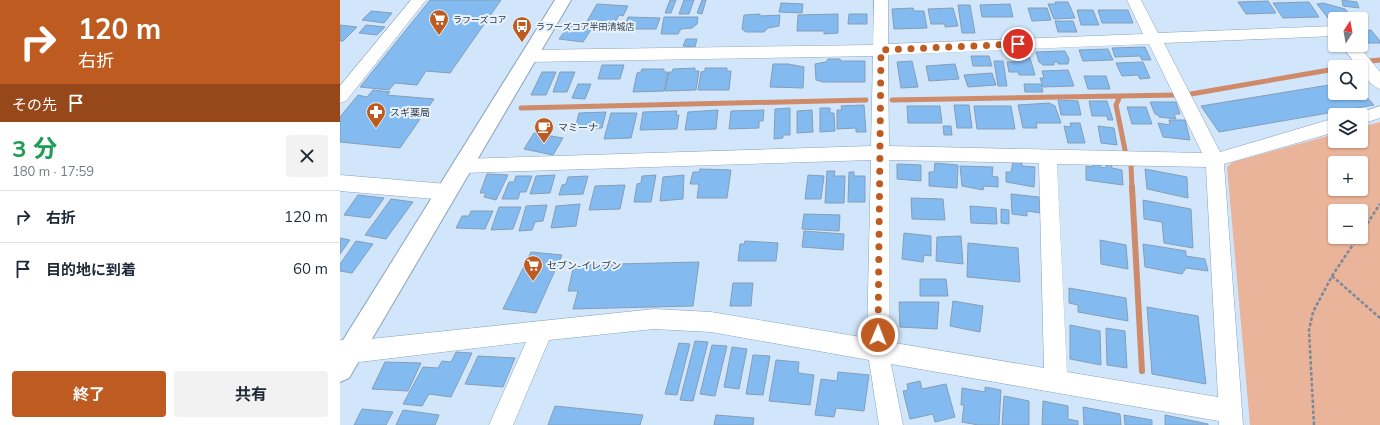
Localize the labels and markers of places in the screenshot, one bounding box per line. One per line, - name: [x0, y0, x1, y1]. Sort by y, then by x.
- supermarket icon: ラフーズコア: [428, 8, 450, 36]
- place label: ラフーズコア: [453, 14, 507, 25]
- bus stop icon: ラフーズコア半田清城店: [511, 15, 533, 43]
- place label: ラフーズコア半田清城店: [536, 21, 635, 32]
- pin: [1001, 27, 1035, 61]
- pharmacy icon: スギ薬局: [365, 101, 387, 129]
- place label: スギ薬局: [390, 106, 430, 119]
- cafe icon: マミーナ: [533, 116, 555, 144]
- place label: マミーナ: [558, 121, 598, 134]
- supermarket icon: セブン-イレブン: [522, 254, 544, 282]
- place label: セブン-イレブン: [547, 259, 621, 272]

